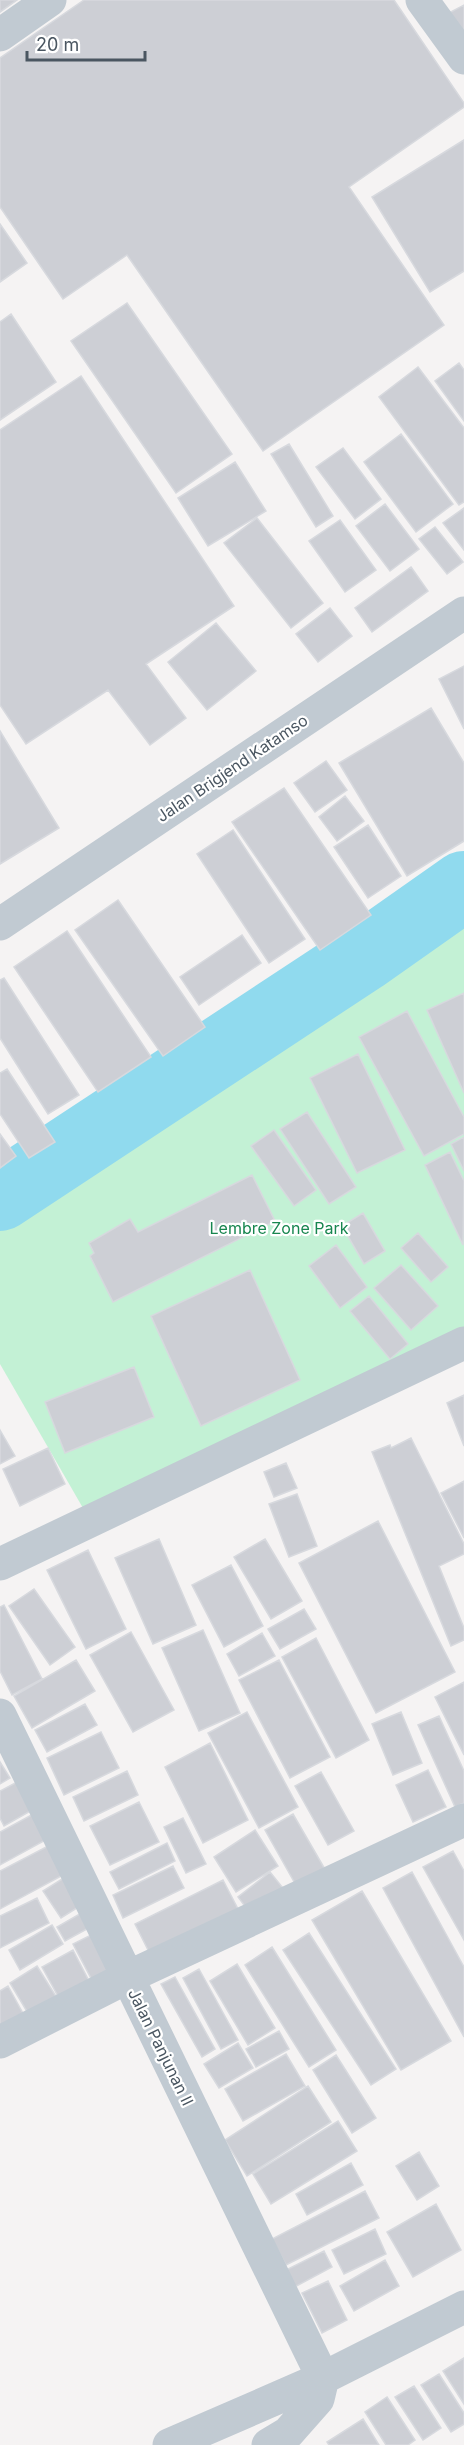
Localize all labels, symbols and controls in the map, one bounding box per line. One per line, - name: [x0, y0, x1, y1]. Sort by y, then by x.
- scale bar: [27, 24, 146, 62]
- text: 20 m: [36, 34, 79, 55]
- street label: Jalan Brigjend Katamso: [152, 710, 312, 826]
- park label: Lembre Zone Park: [210, 1218, 349, 1238]
- street label: Jalan Panjunan II: [124, 1985, 198, 2109]

